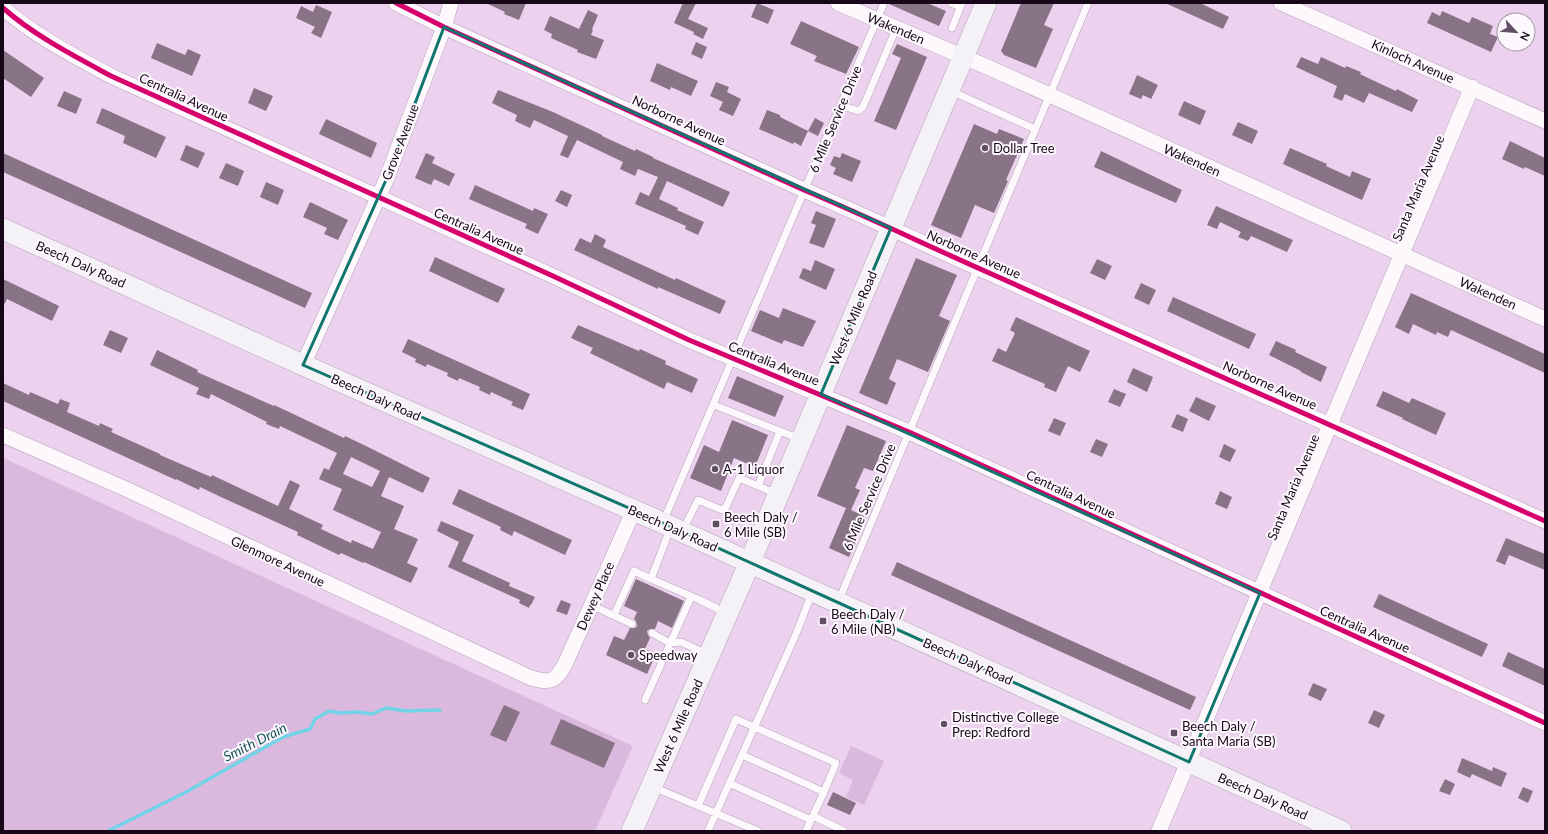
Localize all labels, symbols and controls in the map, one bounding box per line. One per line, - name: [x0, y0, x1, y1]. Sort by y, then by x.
- street label: Wakenden: [865, 9, 927, 47]
- north arrow: [1496, 12, 1536, 52]
- text: N: [1518, 30, 1533, 43]
- street label: Kinloch Avenue: [1369, 36, 1457, 86]
- street label: 6 Mile Service Drive: [805, 63, 865, 175]
- street label: Centralia Avenue: [137, 69, 231, 125]
- street label: Norborne Avenue: [630, 91, 728, 149]
- street label: Grove Avenue: [378, 101, 422, 182]
- street label: Santa Maria Avenue: [1388, 132, 1448, 243]
- place label: Dollar Tree: [993, 140, 1055, 156]
- street label: Wakenden: [1161, 140, 1223, 180]
- marker: Dollar Tree: [980, 143, 990, 153]
- street label: Centralia Avenue: [431, 204, 527, 258]
- street label: Norborne Avenue: [924, 226, 1024, 282]
- street label: Beech Daly Road: [34, 237, 128, 291]
- street label: West 6 Mile Road: [826, 268, 880, 368]
- street label: Wakenden: [1457, 273, 1519, 313]
- street label: Centralia Avenue: [726, 337, 822, 389]
- street label: Norborne Avenue: [1220, 357, 1320, 413]
- street label: Beech Daly Road: [329, 370, 423, 424]
- street label: Santa Maria Avenue: [1263, 431, 1323, 542]
- street label: 6 Mile Service Drive: [839, 441, 899, 553]
- place label: A-1 Liquor: [723, 461, 784, 477]
- marker: A-1 Liquor: [710, 464, 720, 474]
- street label: Centralia Avenue: [1024, 466, 1118, 522]
- street label: Beech Daly Road: [626, 501, 720, 555]
- place label: Beech Daly / 6 Mile (SB): [724, 509, 798, 540]
- marker: Beech Daly / 6 Mile (SB): [711, 519, 721, 529]
- street label: Glenmore Avenue: [228, 532, 328, 590]
- street label: Dewey Place: [573, 559, 617, 633]
- street label: Centralia Avenue: [1317, 602, 1413, 656]
- place label: Beech Daly / 6 Mile (NB): [831, 606, 905, 637]
- marker: Beech Daly / 6 Mile (NB): [818, 616, 828, 626]
- street label: Beech Daly Road: [921, 634, 1015, 688]
- place label: Speedway: [639, 647, 698, 663]
- marker: Speedway: [626, 650, 636, 660]
- street label: West 6 Mile Road: [650, 676, 706, 776]
- place label: Distinctive College Prep: Redford: [952, 709, 1059, 740]
- water label: Smith Drain: [220, 718, 289, 765]
- place label: Beech Daly / Santa Maria (SB): [1182, 718, 1275, 749]
- marker: Distinctive College Prep: Redford: [939, 719, 949, 729]
- marker: Beech Daly / Santa Maria (SB): [1169, 728, 1179, 738]
- street label: Beech Daly Road: [1216, 769, 1310, 823]

